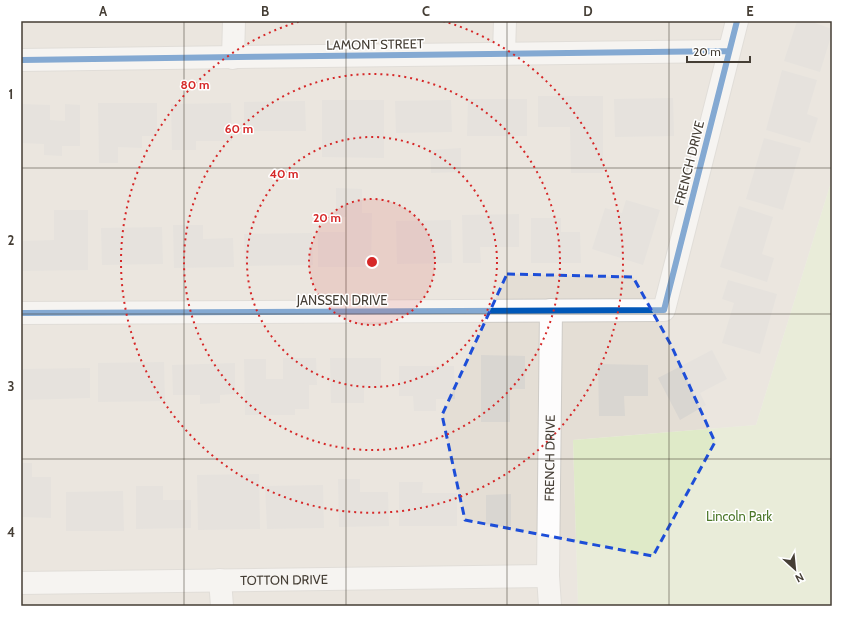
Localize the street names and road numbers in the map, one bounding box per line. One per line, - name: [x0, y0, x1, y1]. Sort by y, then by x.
- street label: LAMONT STREET: [326, 35, 424, 53]
- street label: FRENCH DRIVE: [671, 119, 707, 207]
- street label: JANSSEN DRIVE: [296, 292, 387, 308]
- street label: FRENCH DRIVE: [541, 415, 558, 502]
- street label: TOTTON DRIVE: [240, 571, 328, 588]

